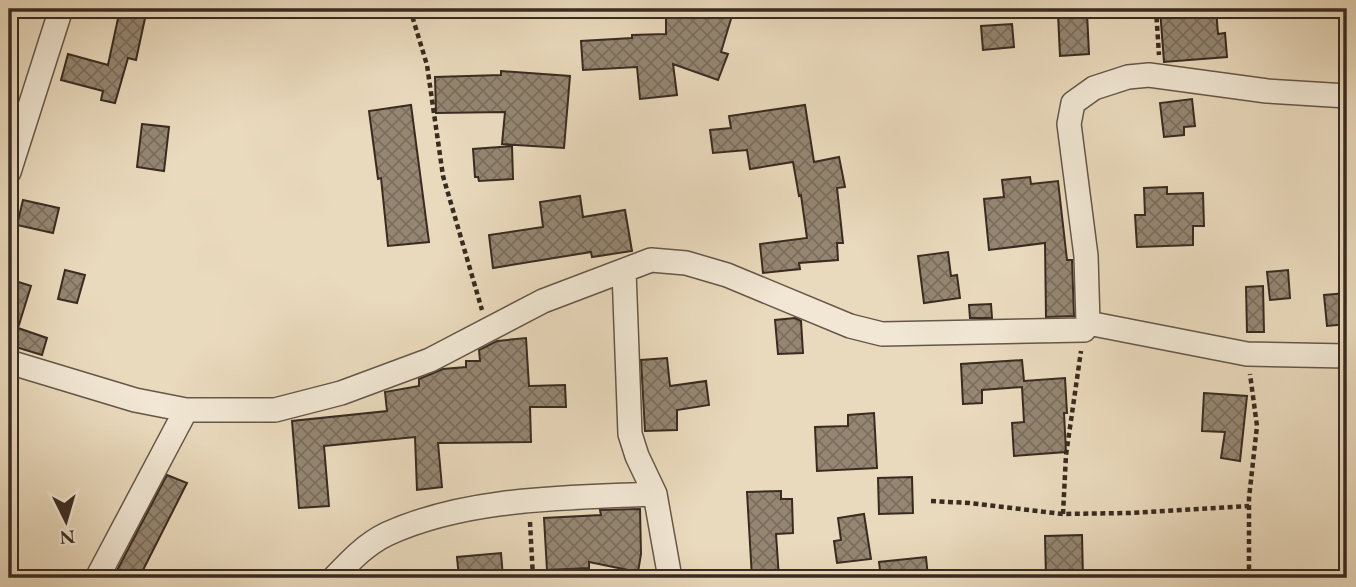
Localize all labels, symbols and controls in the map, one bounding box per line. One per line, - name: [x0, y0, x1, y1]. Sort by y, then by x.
- north arrow: [32, 486, 102, 556]
- text: N: [58, 524, 76, 551]

